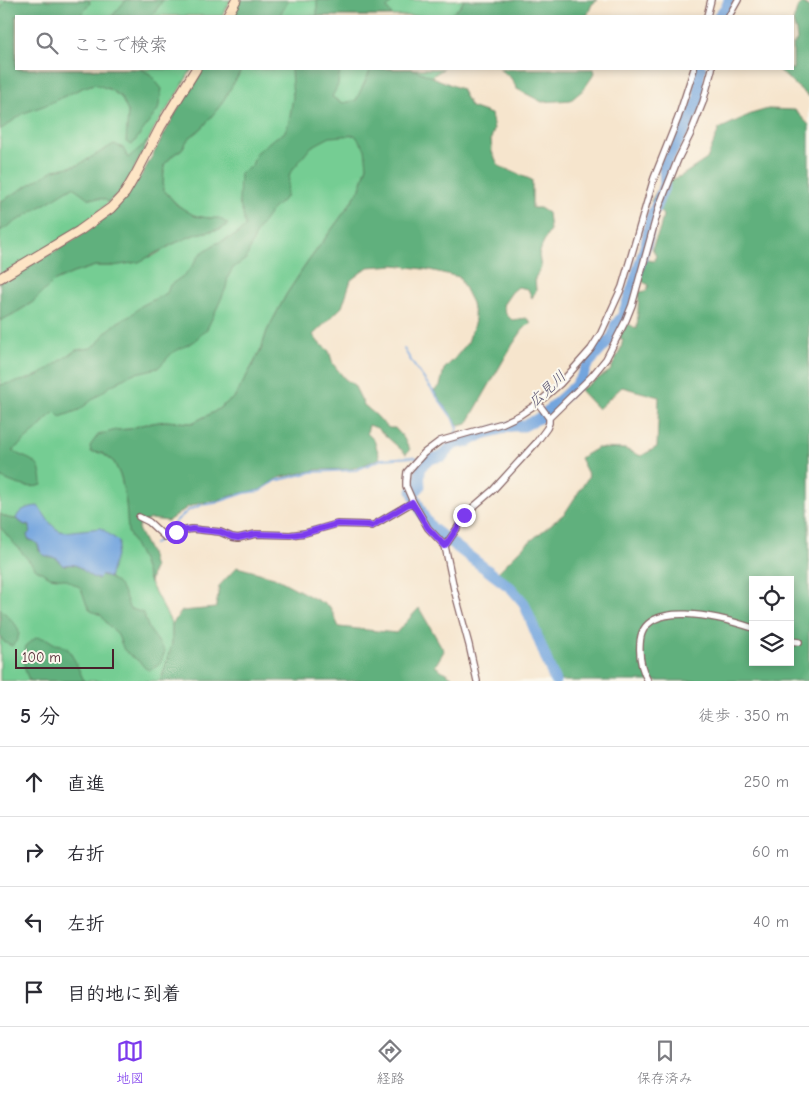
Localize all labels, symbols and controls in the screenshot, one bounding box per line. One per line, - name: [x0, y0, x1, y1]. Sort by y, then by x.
- search box: [15, 15, 794, 70]
- icon: search: [33, 29, 61, 57]
- text: ここで検索: [73, 34, 168, 56]
- water label: 広見川: [524, 367, 570, 411]
- route end: [453, 504, 476, 527]
- route start: [165, 521, 188, 544]
- map controls: [749, 576, 794, 666]
- button: locate: [749, 576, 794, 621]
- button: layers: [749, 621, 794, 666]
- scale bar: [15, 646, 114, 669]
- text: 100 m: [22, 649, 61, 666]
- text: 5 分: [20, 704, 60, 728]
- text: 徒歩 · 350 m: [698, 707, 789, 725]
- icon: ahead: [20, 768, 48, 796]
- text: 直進: [67, 773, 105, 795]
- text: 250 m: [744, 773, 789, 791]
- icon: right: [20, 838, 48, 866]
- text: 右折: [67, 843, 105, 865]
- text: 60 m: [752, 843, 789, 861]
- icon: left: [20, 908, 48, 936]
- text: 左折: [67, 913, 105, 935]
- text: 40 m: [753, 913, 789, 931]
- icon: arrive: [20, 978, 48, 1006]
- text: 目的地に到着: [67, 983, 181, 1005]
- tab: 地図: [116, 1037, 144, 1087]
- tab: 経路: [376, 1037, 404, 1087]
- tab: 保存済み: [637, 1037, 693, 1087]

